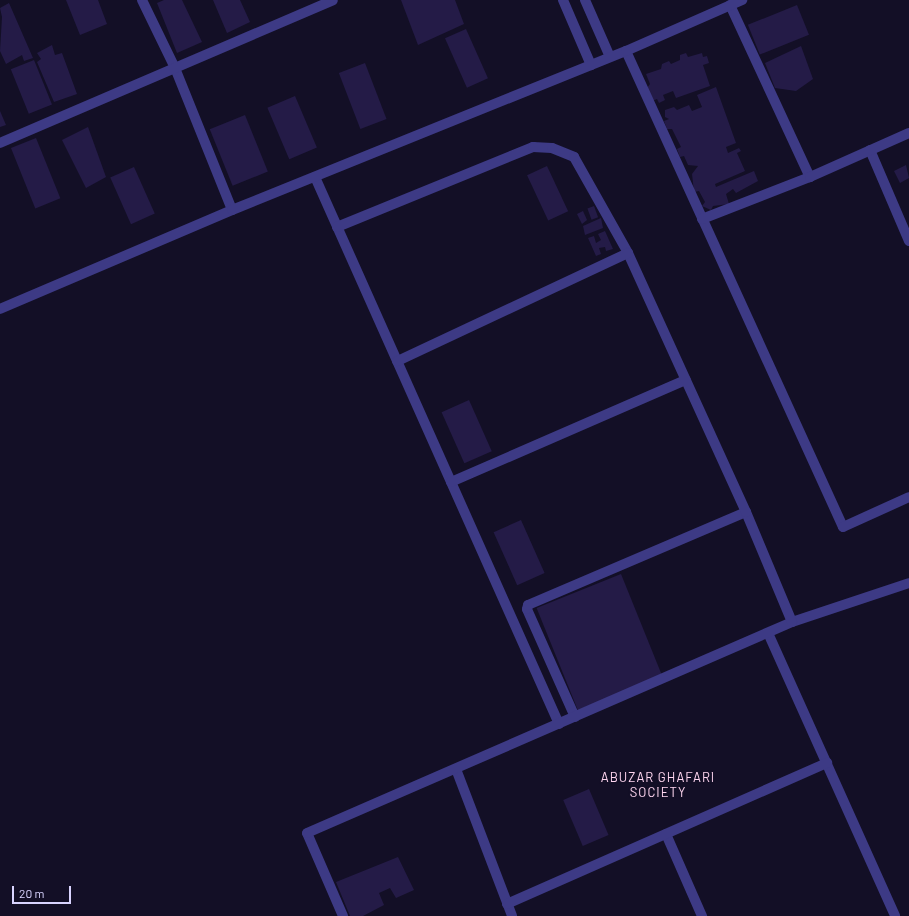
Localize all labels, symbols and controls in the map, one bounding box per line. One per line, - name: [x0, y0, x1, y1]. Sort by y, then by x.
- district label: ABUZAR GHAFARI SOCIETY: [601, 770, 715, 801]
- scale bar: [14, 878, 73, 904]
- text: 20 m: [19, 886, 45, 900]

